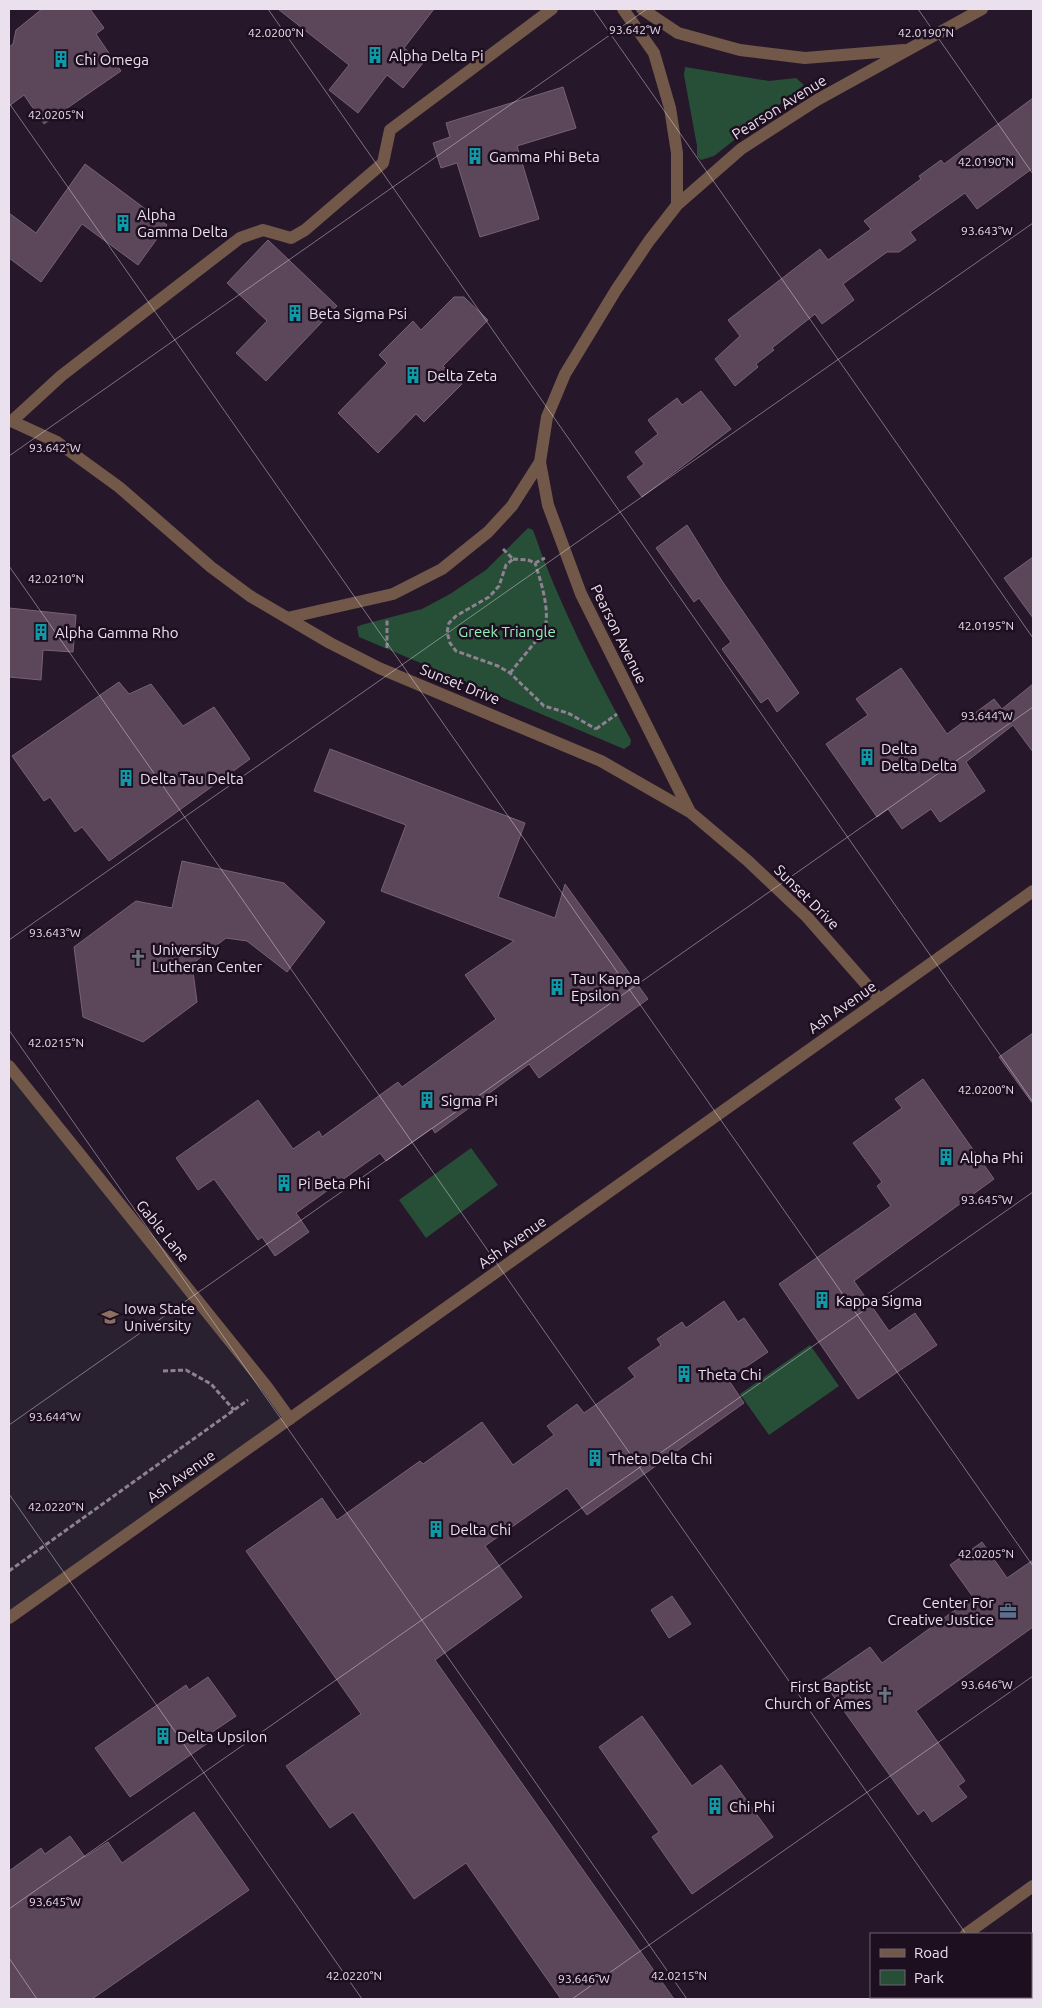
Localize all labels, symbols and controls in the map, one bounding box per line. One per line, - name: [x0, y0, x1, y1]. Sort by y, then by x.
- text: 93.642°W: [609, 23, 661, 36]
- text: 42.0200°N: [248, 26, 304, 39]
- text: 42.0190°N: [898, 26, 954, 39]
- building icon: Alpha Delta Pi: [365, 45, 385, 65]
- place label: Alpha Delta Pi: [389, 47, 484, 64]
- building icon: Chi Omega: [51, 49, 71, 69]
- place label: Chi Omega: [75, 51, 149, 68]
- street label: Pearson Avenue: [729, 71, 829, 143]
- text: 42.0205°N: [28, 108, 84, 121]
- building icon: Gamma Phi Beta: [465, 146, 485, 166]
- place label: Gamma Phi Beta: [489, 148, 600, 165]
- text: 42.0190°N: [958, 155, 1014, 168]
- place label: Alpha Gamma Delta: [137, 206, 228, 240]
- building icon: Alpha Gamma Delta: [113, 213, 133, 233]
- text: 93.643°W: [961, 224, 1013, 237]
- building icon: Beta Sigma Psi: [285, 303, 305, 323]
- place label: Beta Sigma Psi: [309, 305, 407, 322]
- building icon: Delta Zeta: [403, 365, 423, 385]
- place label: Delta Zeta: [427, 367, 497, 384]
- text: 93.642°W: [29, 441, 81, 454]
- text: 42.0210°N: [28, 572, 84, 585]
- street label: Pearson Avenue: [588, 582, 650, 686]
- text: 42.0195°N: [958, 619, 1014, 632]
- building icon: Alpha Gamma Rho: [31, 622, 51, 642]
- park label: Greek Triangle: [458, 623, 556, 640]
- place label: Alpha Gamma Rho: [55, 624, 179, 641]
- street label: Sunset Drive: [418, 660, 502, 708]
- text: 93.644°W: [961, 709, 1013, 722]
- place label: Delta Delta Delta: [881, 740, 957, 774]
- building icon: Delta Delta Delta: [857, 747, 877, 767]
- building icon: Delta Tau Delta: [116, 768, 136, 788]
- place label: Delta Tau Delta: [140, 770, 244, 787]
- street label: Sunset Drive: [771, 861, 843, 933]
- text: 93.643°W: [29, 926, 81, 939]
- place label: University Lutheran Center: [152, 941, 262, 975]
- church icon: University Lutheran Center: [128, 948, 148, 968]
- place label: Tau Kappa Epsilon: [571, 970, 641, 1004]
- building icon: Tau Kappa Epsilon: [547, 977, 567, 997]
- street label: Ash Avenue: [805, 977, 879, 1037]
- text: 42.0215°N: [28, 1036, 84, 1049]
- text: 42.0200°N: [958, 1083, 1014, 1096]
- building icon: Sigma Pi: [417, 1090, 437, 1110]
- place label: Sigma Pi: [441, 1092, 498, 1109]
- building icon: Alpha Phi: [936, 1147, 956, 1167]
- place label: Alpha Phi: [960, 1149, 1023, 1166]
- building icon: Pi Beta Phi: [274, 1173, 294, 1193]
- place label: Pi Beta Phi: [298, 1175, 370, 1192]
- text: 93.645°W: [961, 1193, 1013, 1206]
- street label: Gable Lane: [133, 1197, 193, 1265]
- street label: Ash Avenue: [475, 1212, 549, 1272]
- building icon: Kappa Sigma: [812, 1290, 832, 1310]
- place label: Kappa Sigma: [836, 1292, 922, 1309]
- place label: Iowa State University: [124, 1300, 195, 1334]
- school or university icon: Iowa State University: [100, 1307, 120, 1327]
- building icon: Theta Chi: [674, 1364, 694, 1384]
- place label: Theta Chi: [698, 1366, 762, 1383]
- text: 93.644°W: [29, 1410, 81, 1423]
- street label: Ash Avenue: [144, 1446, 218, 1506]
- building icon: Theta Delta Chi: [585, 1448, 605, 1468]
- place label: Theta Delta Chi: [609, 1450, 712, 1467]
- text: 42.0220°N: [28, 1500, 84, 1513]
- building icon: Delta Chi: [426, 1519, 446, 1539]
- place label: Delta Chi: [450, 1521, 511, 1538]
- text: 42.0205°N: [958, 1547, 1014, 1560]
- place label: Center For Creative Justice: [887, 1594, 994, 1628]
- office icon: Center For Creative Justice: [998, 1601, 1018, 1621]
- place label: First Baptist Church of Ames: [765, 1678, 871, 1712]
- text: 93.646°W: [961, 1678, 1013, 1691]
- church icon: First Baptist Church of Ames: [875, 1685, 895, 1705]
- building icon: Delta Upsilon: [153, 1726, 173, 1746]
- place label: Delta Upsilon: [177, 1728, 267, 1745]
- building icon: Chi Phi: [705, 1796, 725, 1816]
- place label: Chi Phi: [729, 1798, 775, 1815]
- text: 93.645°W: [29, 1895, 81, 1908]
- legend: [870, 1933, 1032, 1998]
- text: Road: [914, 1944, 949, 1961]
- text: 42.0220°N: [326, 1969, 382, 1982]
- text: 42.0215°N: [651, 1969, 707, 1982]
- text: Park: [914, 1969, 944, 1986]
- text: 93.646°W: [558, 1972, 610, 1985]

